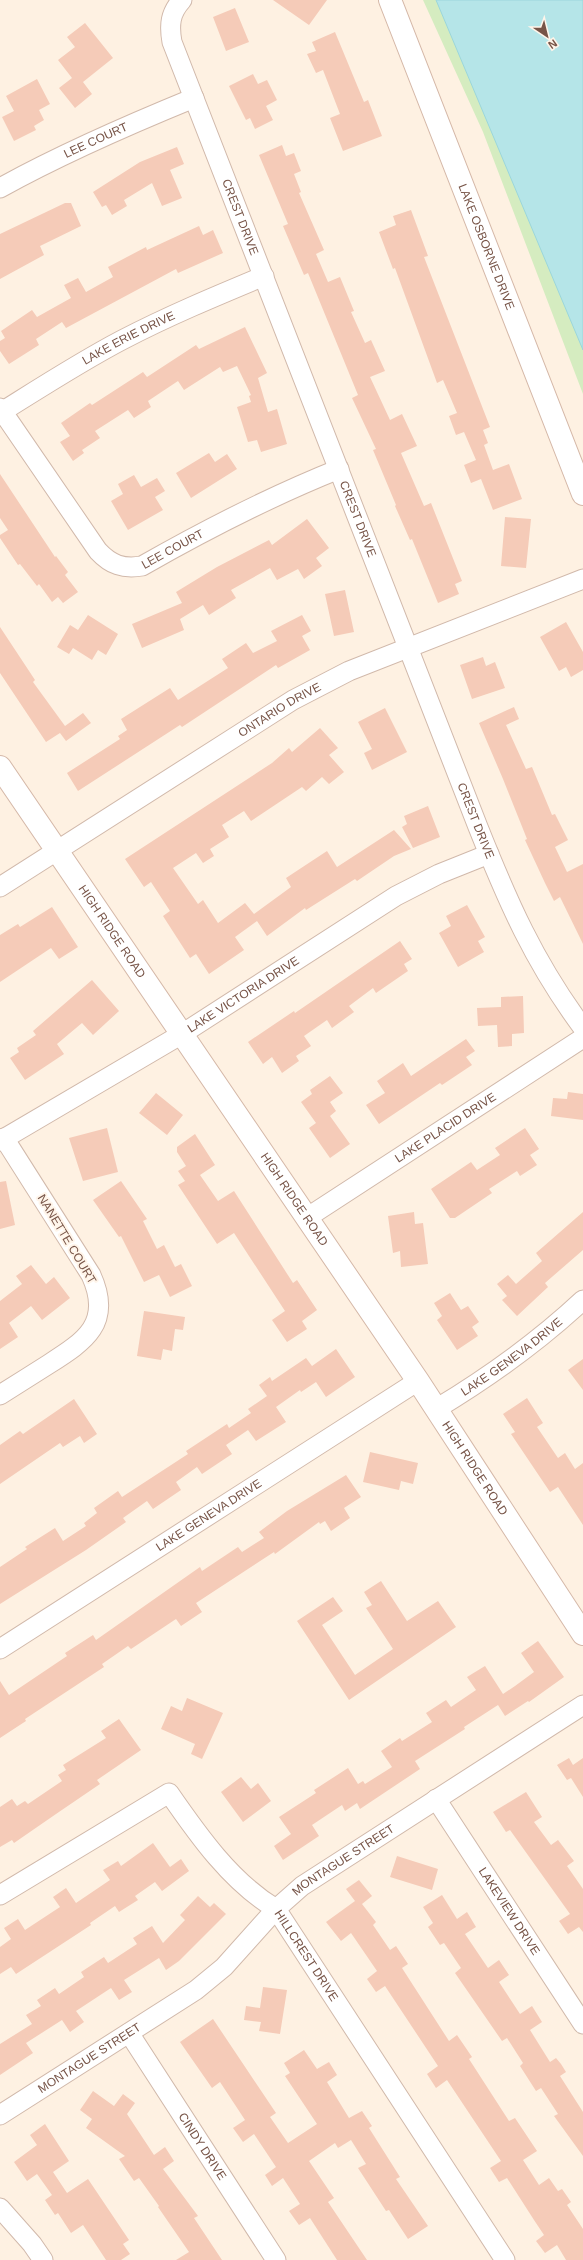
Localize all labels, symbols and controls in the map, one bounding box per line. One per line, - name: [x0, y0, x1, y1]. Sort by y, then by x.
- north arrow: [527, 16, 567, 56]
- text: N: [546, 37, 559, 51]
- street label: LEE COURT: [62, 119, 130, 161]
- street label: CREST DRIVE: [219, 177, 261, 257]
- street label: LAKE OSBORNE DRIVE: [455, 182, 517, 312]
- street label: LAKE ERIE DRIVE: [80, 308, 177, 368]
- street label: CREST DRIVE: [337, 479, 379, 559]
- street label: LEE COURT: [139, 526, 206, 572]
- street label: ONTARIO DRIVE: [236, 680, 323, 740]
- street label: CREST DRIVE: [454, 781, 497, 861]
- street label: HIGH RIDGE ROAD: [75, 882, 149, 981]
- street label: LAKE VICTORIA DRIVE: [185, 953, 302, 1036]
- street label: LAKE PLACID DRIVE: [392, 1090, 499, 1165]
- street label: HIGH RIDGE ROAD: [258, 1150, 331, 1249]
- street label: NANETTE COURT: [35, 1192, 100, 1287]
- street label: LAKE GENEVA DRIVE: [458, 1315, 565, 1399]
- street label: HIGH RIDGE ROAD: [439, 1419, 511, 1518]
- street label: LAKE GENEVA DRIVE: [153, 1476, 264, 1554]
- street label: MONTAGUE STREET: [289, 1821, 397, 1898]
- street label: LAKEVIEW DRIVE: [476, 1865, 543, 1957]
- street label: HILLCREST DRIVE: [272, 1907, 341, 2004]
- street label: MONTAGUE STREET: [35, 2020, 144, 2096]
- street label: CINDY DRIVE: [176, 2110, 229, 2183]

